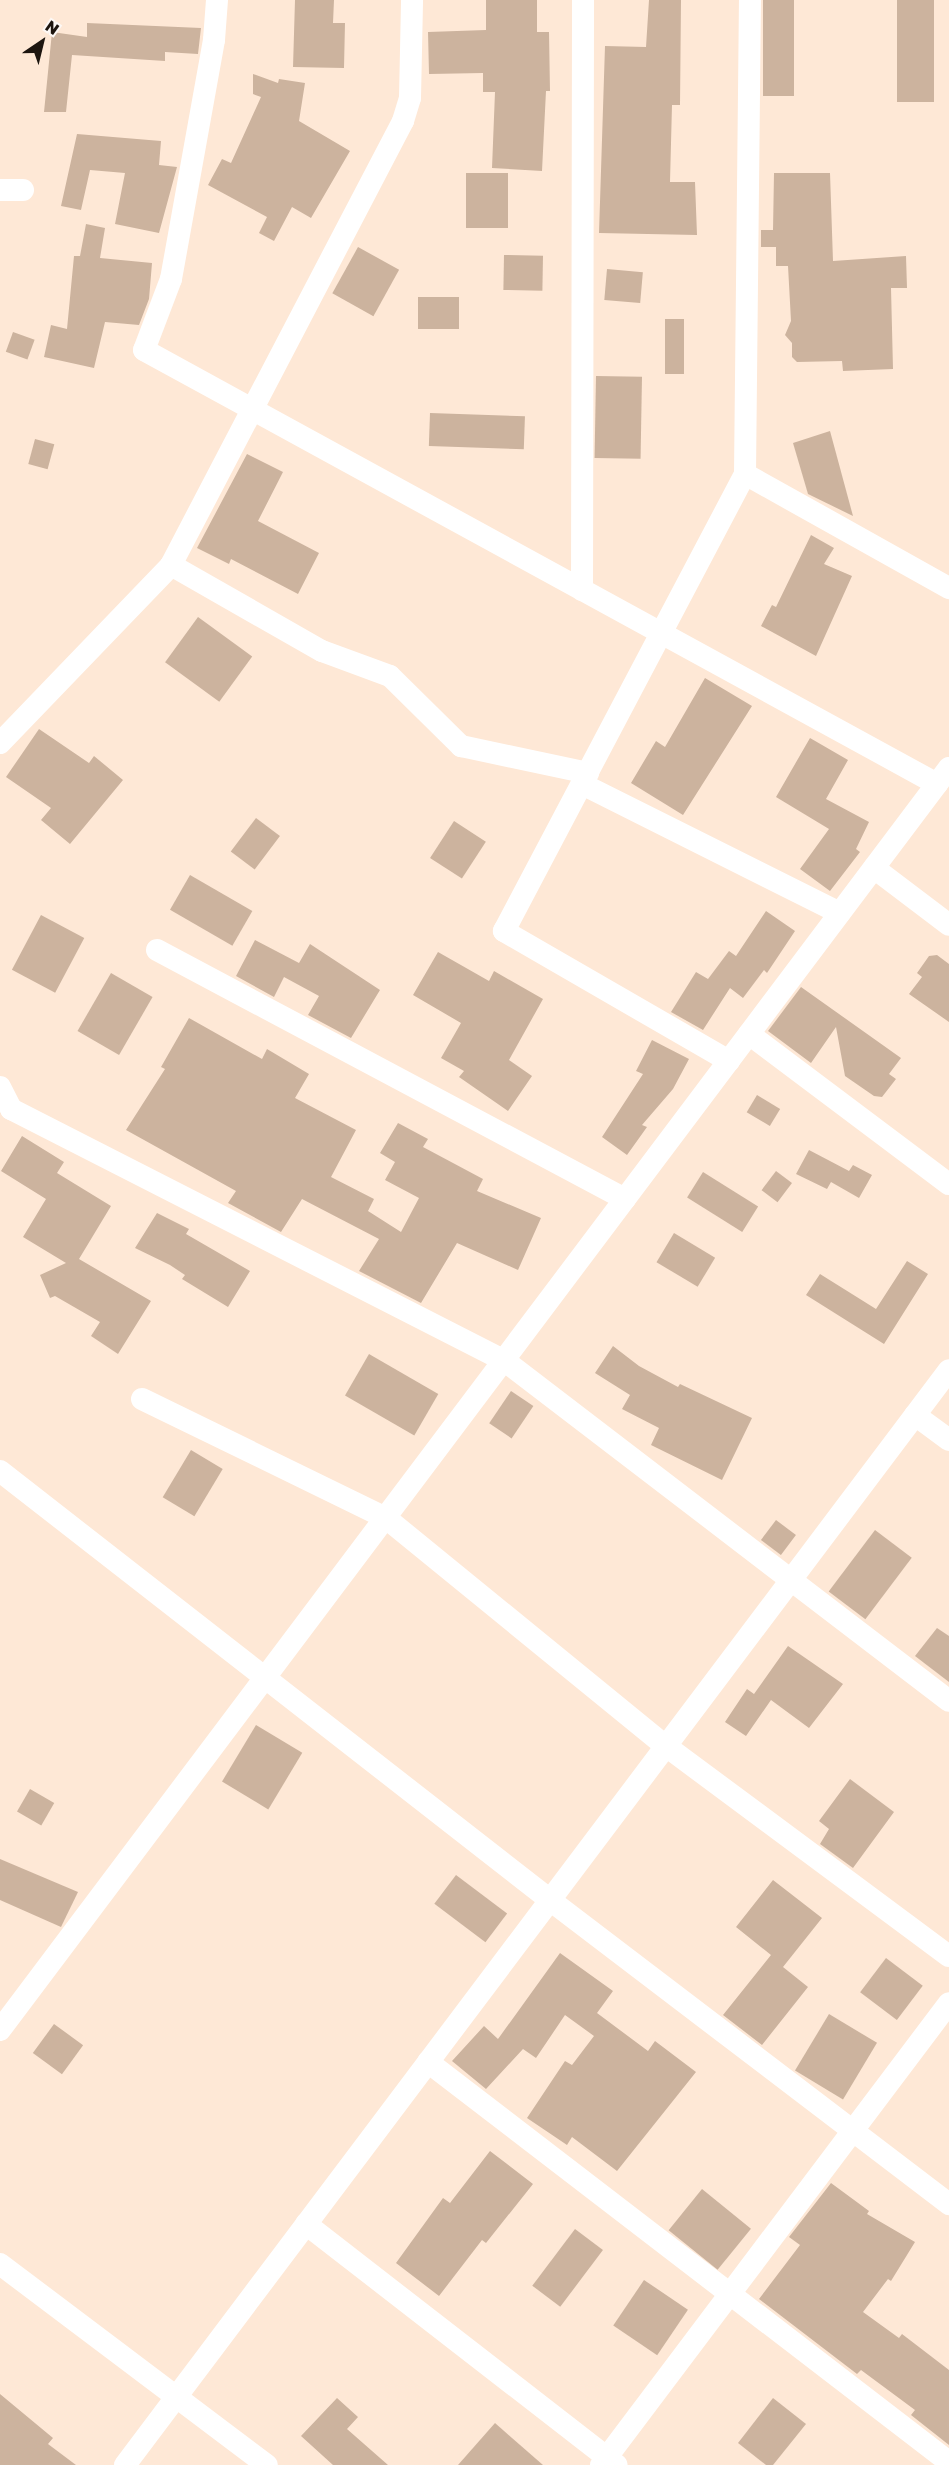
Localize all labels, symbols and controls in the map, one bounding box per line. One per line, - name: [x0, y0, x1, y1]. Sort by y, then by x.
- north arrow: [12, 12, 72, 72]
- text: N: [42, 16, 63, 39]

